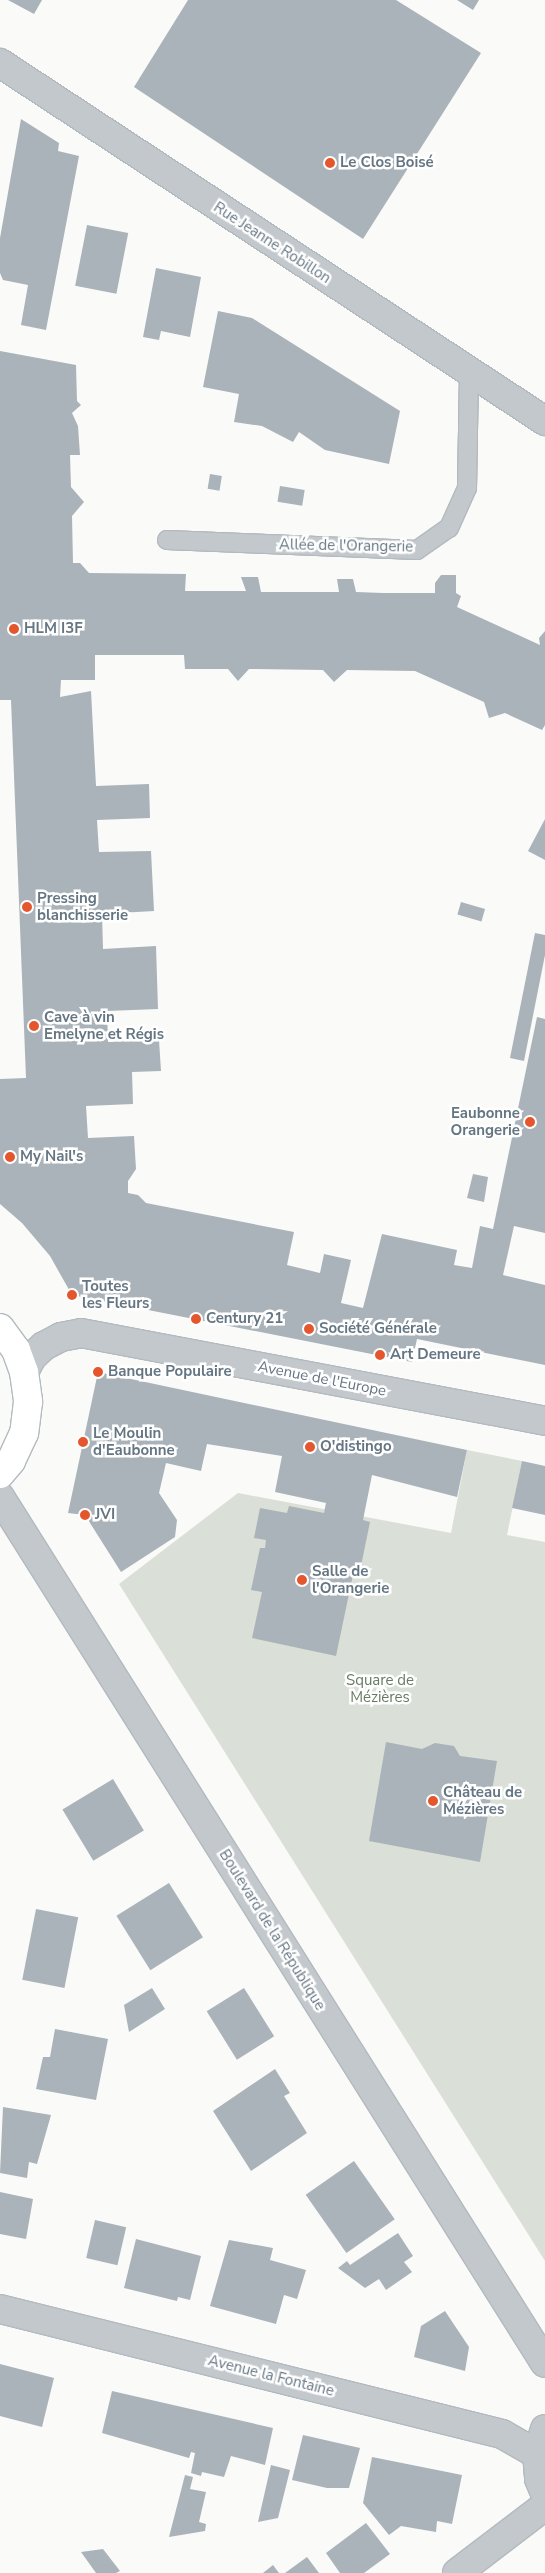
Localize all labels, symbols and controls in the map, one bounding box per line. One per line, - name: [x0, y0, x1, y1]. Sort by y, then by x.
- place label: Le Clos Boisé: [340, 154, 434, 172]
- marker: Le Clos Boisé: [324, 157, 336, 169]
- street label: Rue Jeanne Robillon: [210, 198, 334, 288]
- street label: Allée de l'Orangerie: [279, 536, 413, 556]
- place label: HLM I3F: [24, 620, 83, 638]
- marker: HLM I3F: [8, 623, 20, 635]
- place label: Pressing blanchisserie: [37, 889, 128, 924]
- marker: Pressing blanchisserie: [21, 901, 33, 913]
- place label: Cave à vin Emelyne et Régis: [44, 1008, 164, 1043]
- marker: Cave à vin Emelyne et Régis: [28, 1020, 40, 1032]
- place label: Eaubonne Orangerie: [450, 1104, 520, 1139]
- marker: Eaubonne Orangerie: [524, 1116, 536, 1128]
- place label: My Nail's: [20, 1148, 83, 1166]
- marker: My Nail's: [4, 1151, 16, 1163]
- place label: Toutes les Fleurs: [82, 1277, 149, 1312]
- marker: Toutes les Fleurs: [66, 1289, 78, 1301]
- place label: Century 21: [206, 1310, 283, 1328]
- marker: Century 21: [190, 1313, 202, 1325]
- place label: Société Générale: [319, 1320, 437, 1338]
- marker: Société Générale: [303, 1323, 315, 1335]
- place label: Art Demeure: [390, 1346, 481, 1364]
- marker: Art Demeure: [374, 1349, 386, 1361]
- street label: Avenue de l'Europe: [256, 1358, 388, 1400]
- place label: Banque Populaire: [108, 1363, 232, 1381]
- marker: Banque Populaire: [92, 1366, 104, 1378]
- place label: Le Moulin d'Eaubonne: [93, 1424, 175, 1459]
- marker: Le Moulin d'Eaubonne: [77, 1436, 89, 1448]
- place label: O'distingo: [320, 1438, 392, 1456]
- marker: O'distingo: [304, 1441, 316, 1453]
- place label: JVI: [95, 1506, 115, 1524]
- marker: JVI: [79, 1509, 91, 1521]
- place label: Salle de l'Orangerie: [312, 1562, 389, 1597]
- marker: Salle de l'Orangerie: [296, 1574, 308, 1586]
- park label: Square de Mézières: [346, 1671, 414, 1706]
- place label: Château de Mézières: [443, 1783, 522, 1818]
- marker: Château de Mézières: [427, 1795, 439, 1807]
- street label: Boulevard de la République: [215, 1846, 329, 2014]
- street label: Avenue la Fontaine: [206, 2352, 336, 2400]

